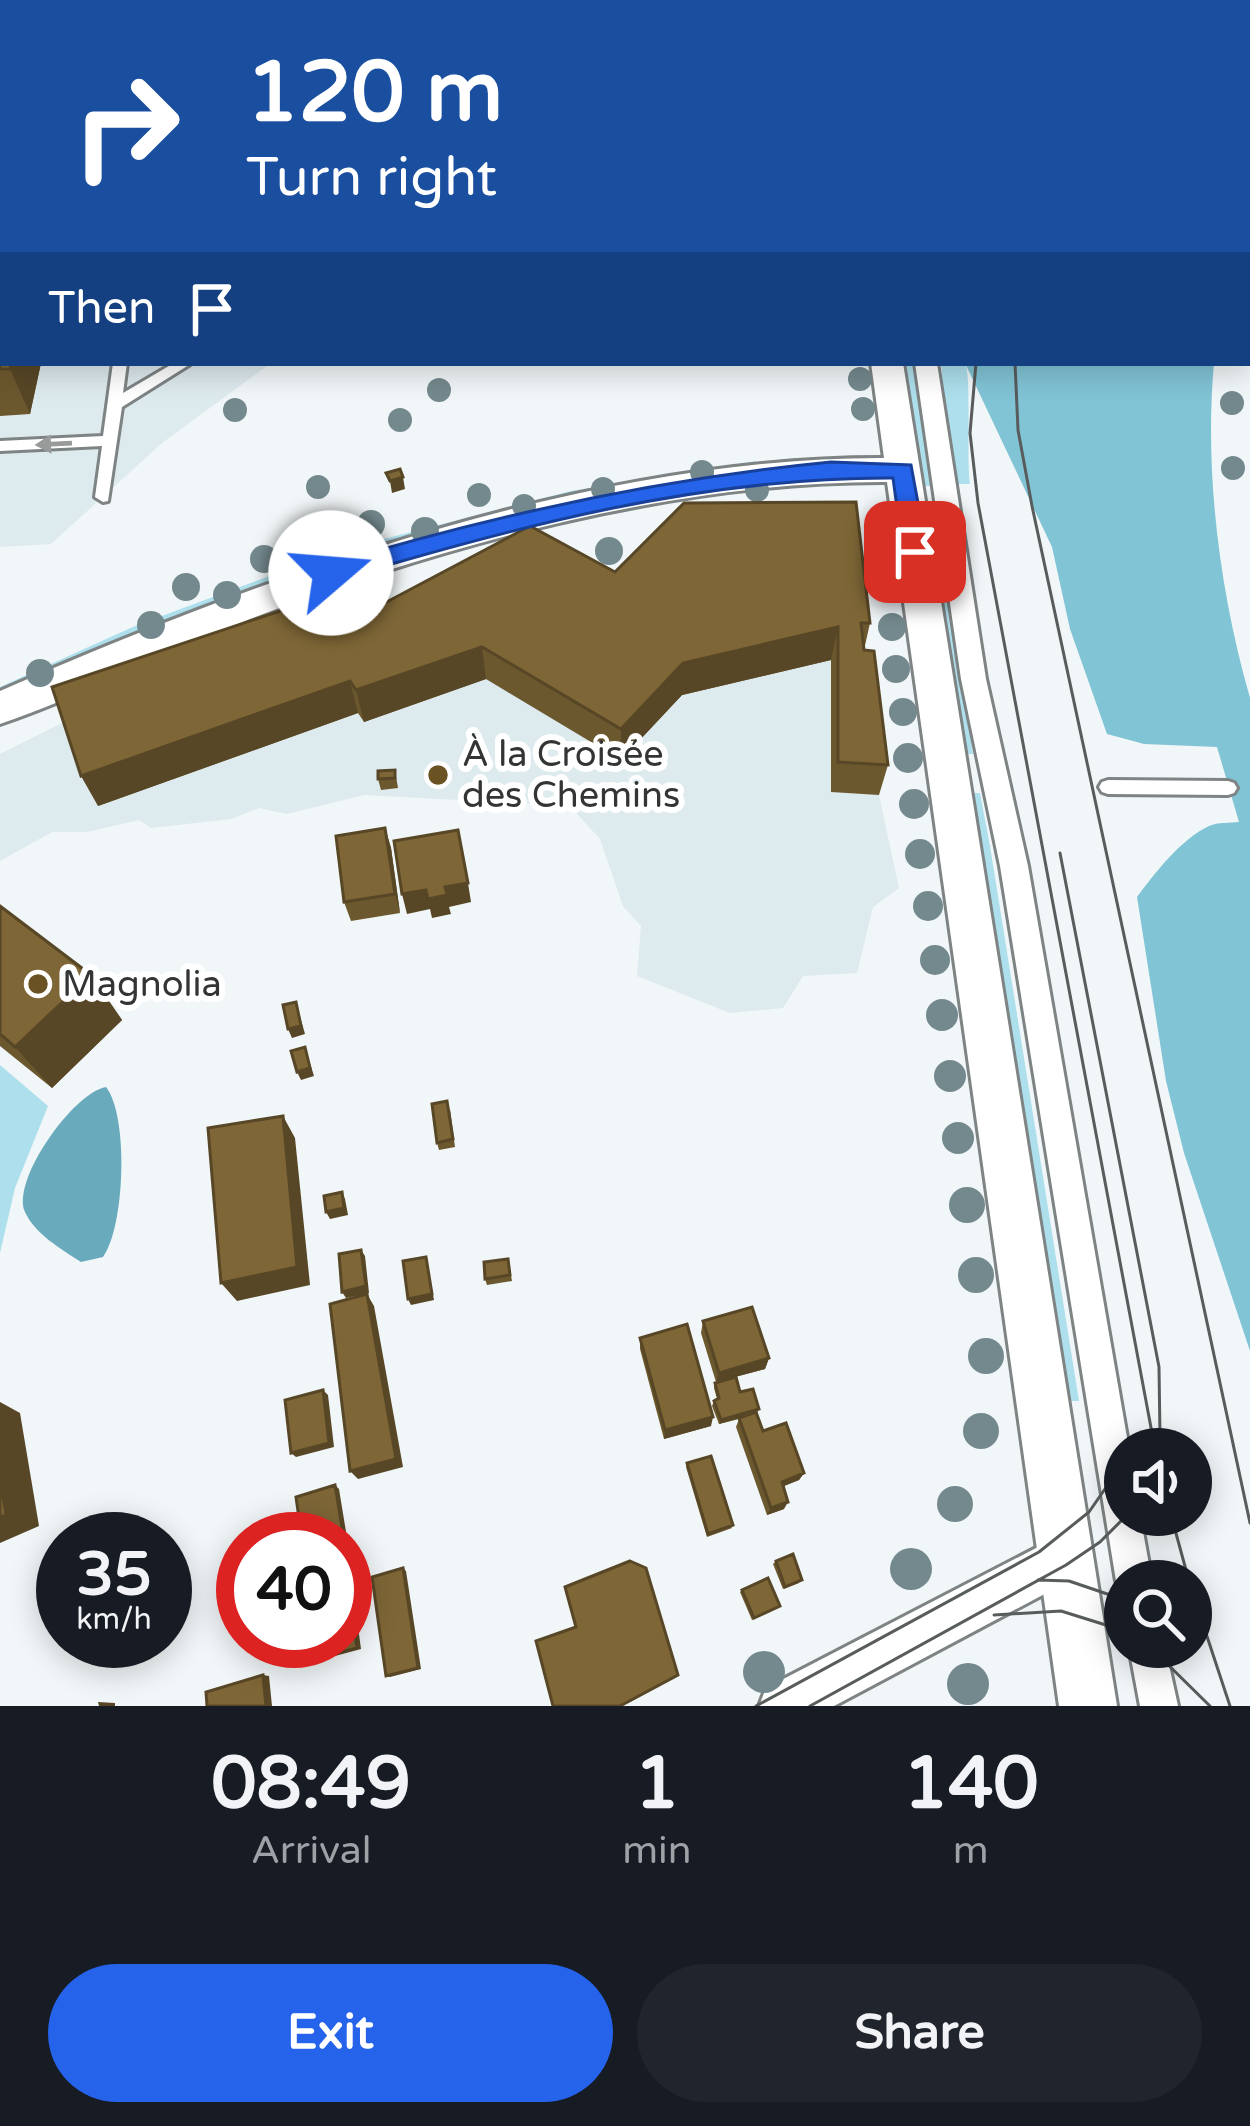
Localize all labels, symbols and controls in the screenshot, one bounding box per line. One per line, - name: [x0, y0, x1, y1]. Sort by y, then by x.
- text: 120 m: [246, 43, 503, 144]
- icon: right: [48, 48, 204, 204]
- text: Turn right: [246, 145, 497, 210]
- icon: arrive: [179, 276, 245, 342]
- text: Then: [48, 282, 155, 336]
- one-way arrow: [35, 434, 72, 453]
- pin: [864, 501, 966, 603]
- position arrow: [268, 510, 394, 636]
- icon: arrive: [882, 519, 948, 585]
- place label: À la Croisée des Chemins: [462, 733, 680, 817]
- marker: À la Croisée des Chemins: [425, 762, 451, 788]
- place label: Magnolia: [62, 963, 222, 1006]
- marker: Magnolia: [25, 971, 51, 997]
- map controls: [1104, 1428, 1212, 1668]
- button: sound: [1104, 1428, 1212, 1536]
- speed limit sign: 40: [216, 1512, 372, 1668]
- text: 35: [76, 1539, 152, 1611]
- button: search: [1104, 1560, 1212, 1668]
- text: km/h: [76, 1601, 152, 1638]
- text: 08:49: [211, 1741, 411, 1828]
- text: 1: [634, 1741, 680, 1828]
- text: 140: [903, 1741, 1039, 1828]
- text: Arrival: [251, 1827, 371, 1874]
- text: min: [622, 1827, 692, 1874]
- text: m: [953, 1827, 989, 1874]
- button: Exit: [48, 1964, 613, 2102]
- button: Share: [637, 1964, 1202, 2102]

